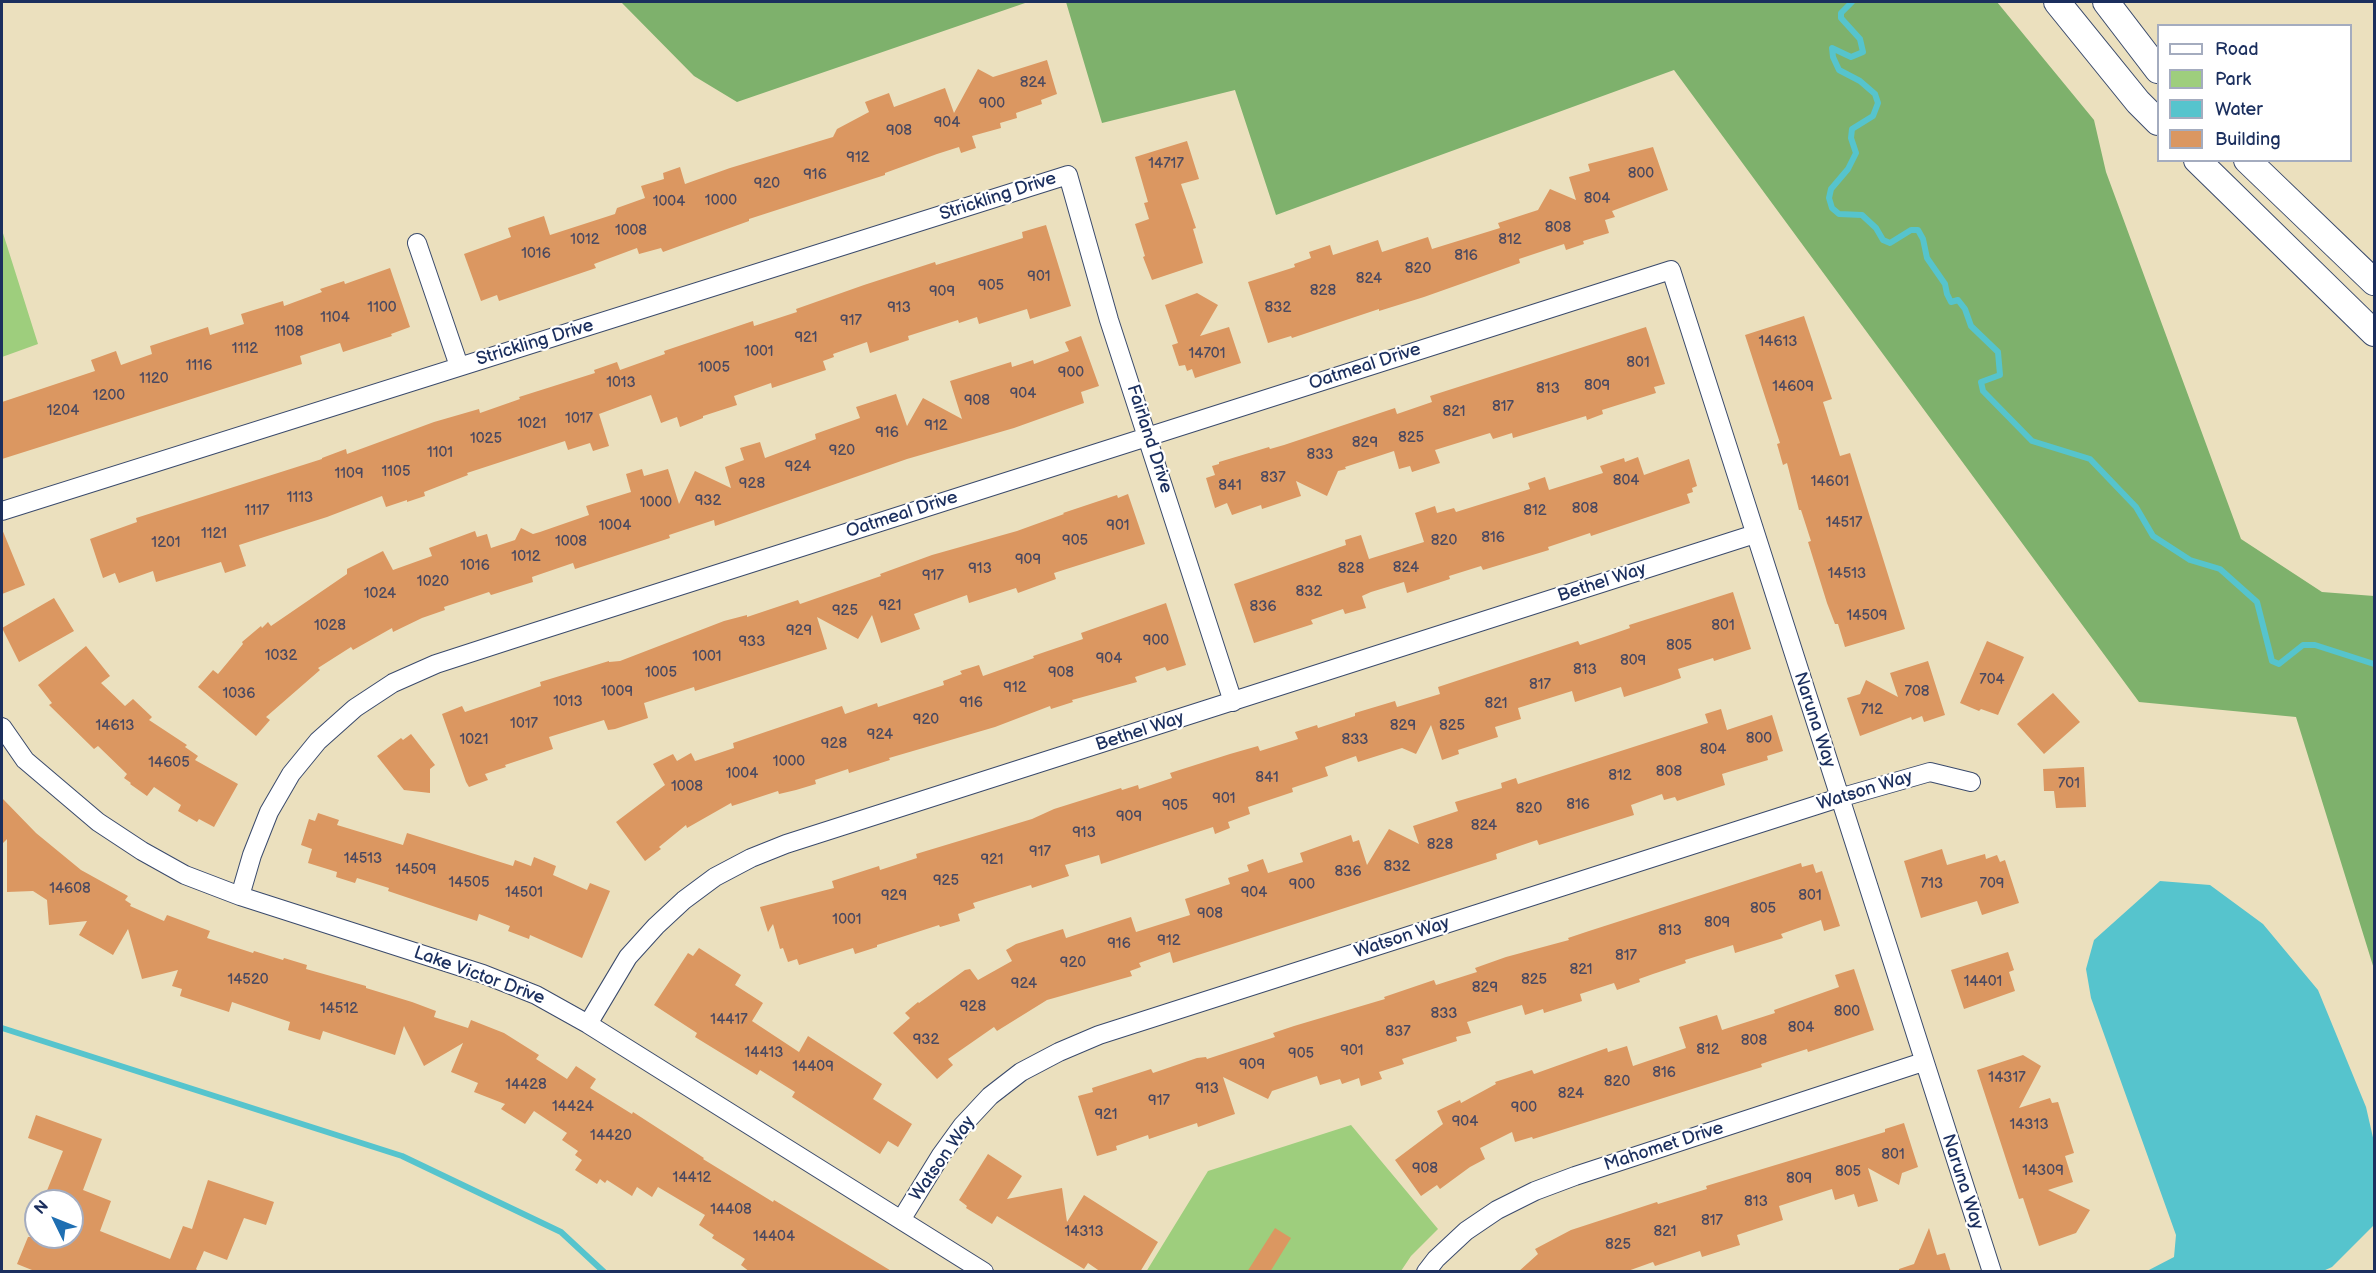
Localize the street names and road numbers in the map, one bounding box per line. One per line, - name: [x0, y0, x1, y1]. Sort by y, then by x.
- street label: Strickling Drive: [937, 168, 1059, 226]
- street label: Strickling Drive: [474, 315, 596, 371]
- street label: Oatmeal Drive: [1306, 339, 1424, 395]
- street label: Fairland Drive: [1121, 382, 1177, 496]
- street label: Oatmeal Drive: [843, 487, 961, 543]
- street label: Bethel Way: [1555, 559, 1649, 607]
- street label: Naruna Way: [1788, 670, 1840, 770]
- street label: Bethel Way: [1093, 708, 1187, 756]
- street label: Watson Way: [1815, 766, 1915, 816]
- street label: Watson Way: [1352, 912, 1452, 964]
- street label: Lake Victor Drive: [411, 942, 547, 1010]
- street label: Watson Way: [906, 1112, 980, 1206]
- street label: Mahomet Drive: [1602, 1118, 1726, 1176]
- street label: Naruna Way: [1936, 1132, 1988, 1232]

